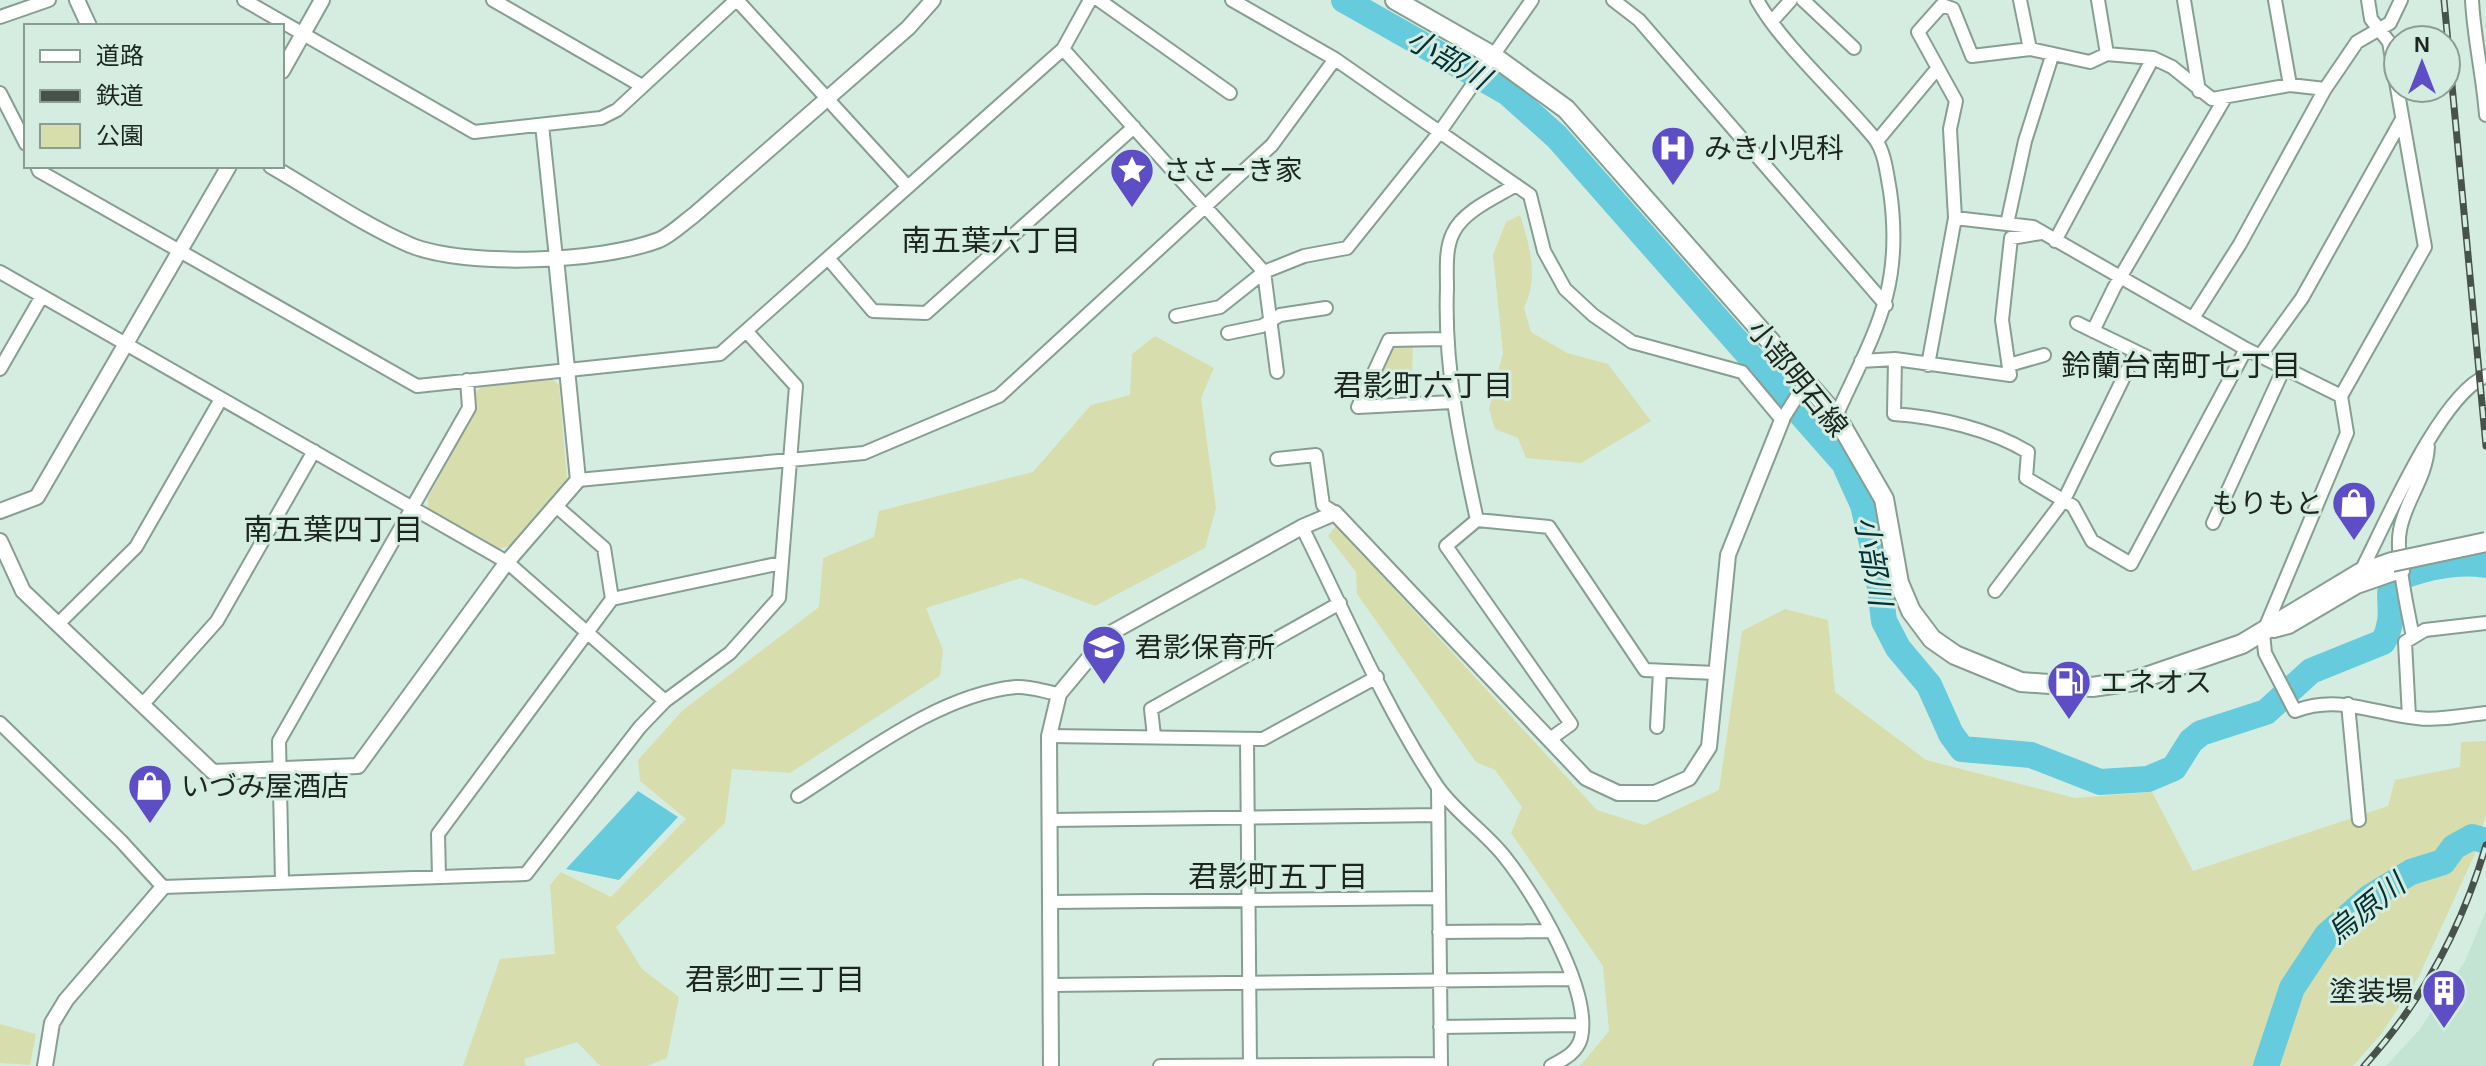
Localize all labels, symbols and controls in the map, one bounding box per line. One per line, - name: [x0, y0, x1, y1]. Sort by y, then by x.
- water label: 小部川: [1401, 22, 1498, 97]
- legend: [24, 24, 284, 168]
- north arrow: [2382, 24, 2462, 104]
- text: N: [2414, 32, 2430, 57]
- text: 道路: [96, 42, 144, 69]
- text: 鉄道: [96, 82, 144, 109]
- text: 公園: [96, 122, 144, 149]
- hospital icon: みき小児科: [1649, 124, 1697, 187]
- place label: みき小児科: [1704, 133, 1844, 164]
- place icon: ささーき家: [1108, 146, 1156, 209]
- place label: ささーき家: [1163, 155, 1303, 186]
- district label: 南五葉六丁目: [901, 224, 1081, 257]
- street label: 小部明石線: [1742, 314, 1854, 442]
- district label: 鈴蘭台南町七丁目: [2061, 349, 2301, 382]
- district label: 君影町六丁目: [1333, 369, 1513, 402]
- shop icon: もりもと: [2330, 479, 2378, 542]
- place label: もりもと: [2212, 488, 2323, 519]
- district label: 南五葉四丁目: [243, 513, 423, 546]
- water label: 小部川: [1849, 514, 1898, 611]
- school or university icon: 君影保育所: [1080, 623, 1128, 686]
- place label: 君影保育所: [1135, 632, 1275, 663]
- fuel station icon: エネオス: [2045, 658, 2093, 721]
- place label: エネオス: [2100, 667, 2212, 698]
- shop icon: いづみ屋酒店: [126, 762, 174, 825]
- place label: いづみ屋酒店: [181, 771, 349, 802]
- district label: 君影町五丁目: [1188, 860, 1368, 893]
- water label: 烏原川: [2320, 866, 2413, 950]
- district label: 君影町三丁目: [685, 963, 865, 996]
- building icon: 塗装場: [2420, 967, 2468, 1030]
- place label: 塗装場: [2329, 976, 2413, 1007]

